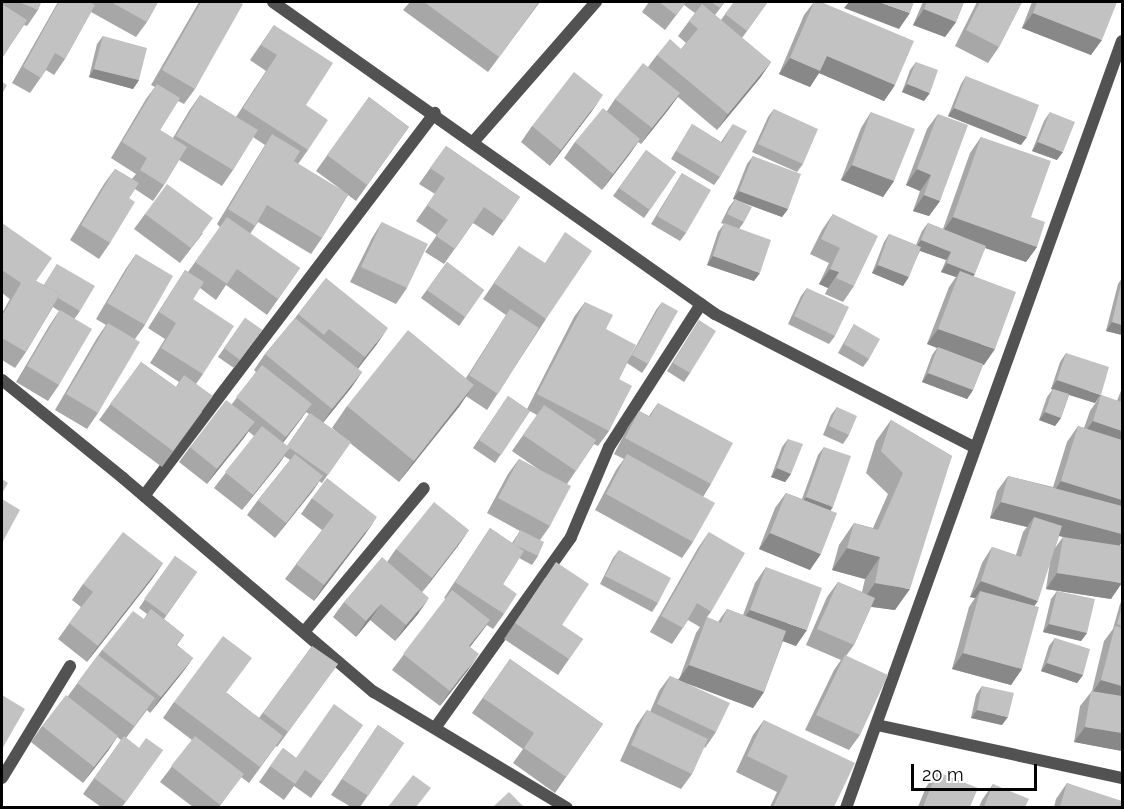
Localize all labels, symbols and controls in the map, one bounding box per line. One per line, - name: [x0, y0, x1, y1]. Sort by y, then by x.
- scale bar: [914, 752, 1040, 790]
- text: 20 m: [922, 764, 964, 785]

